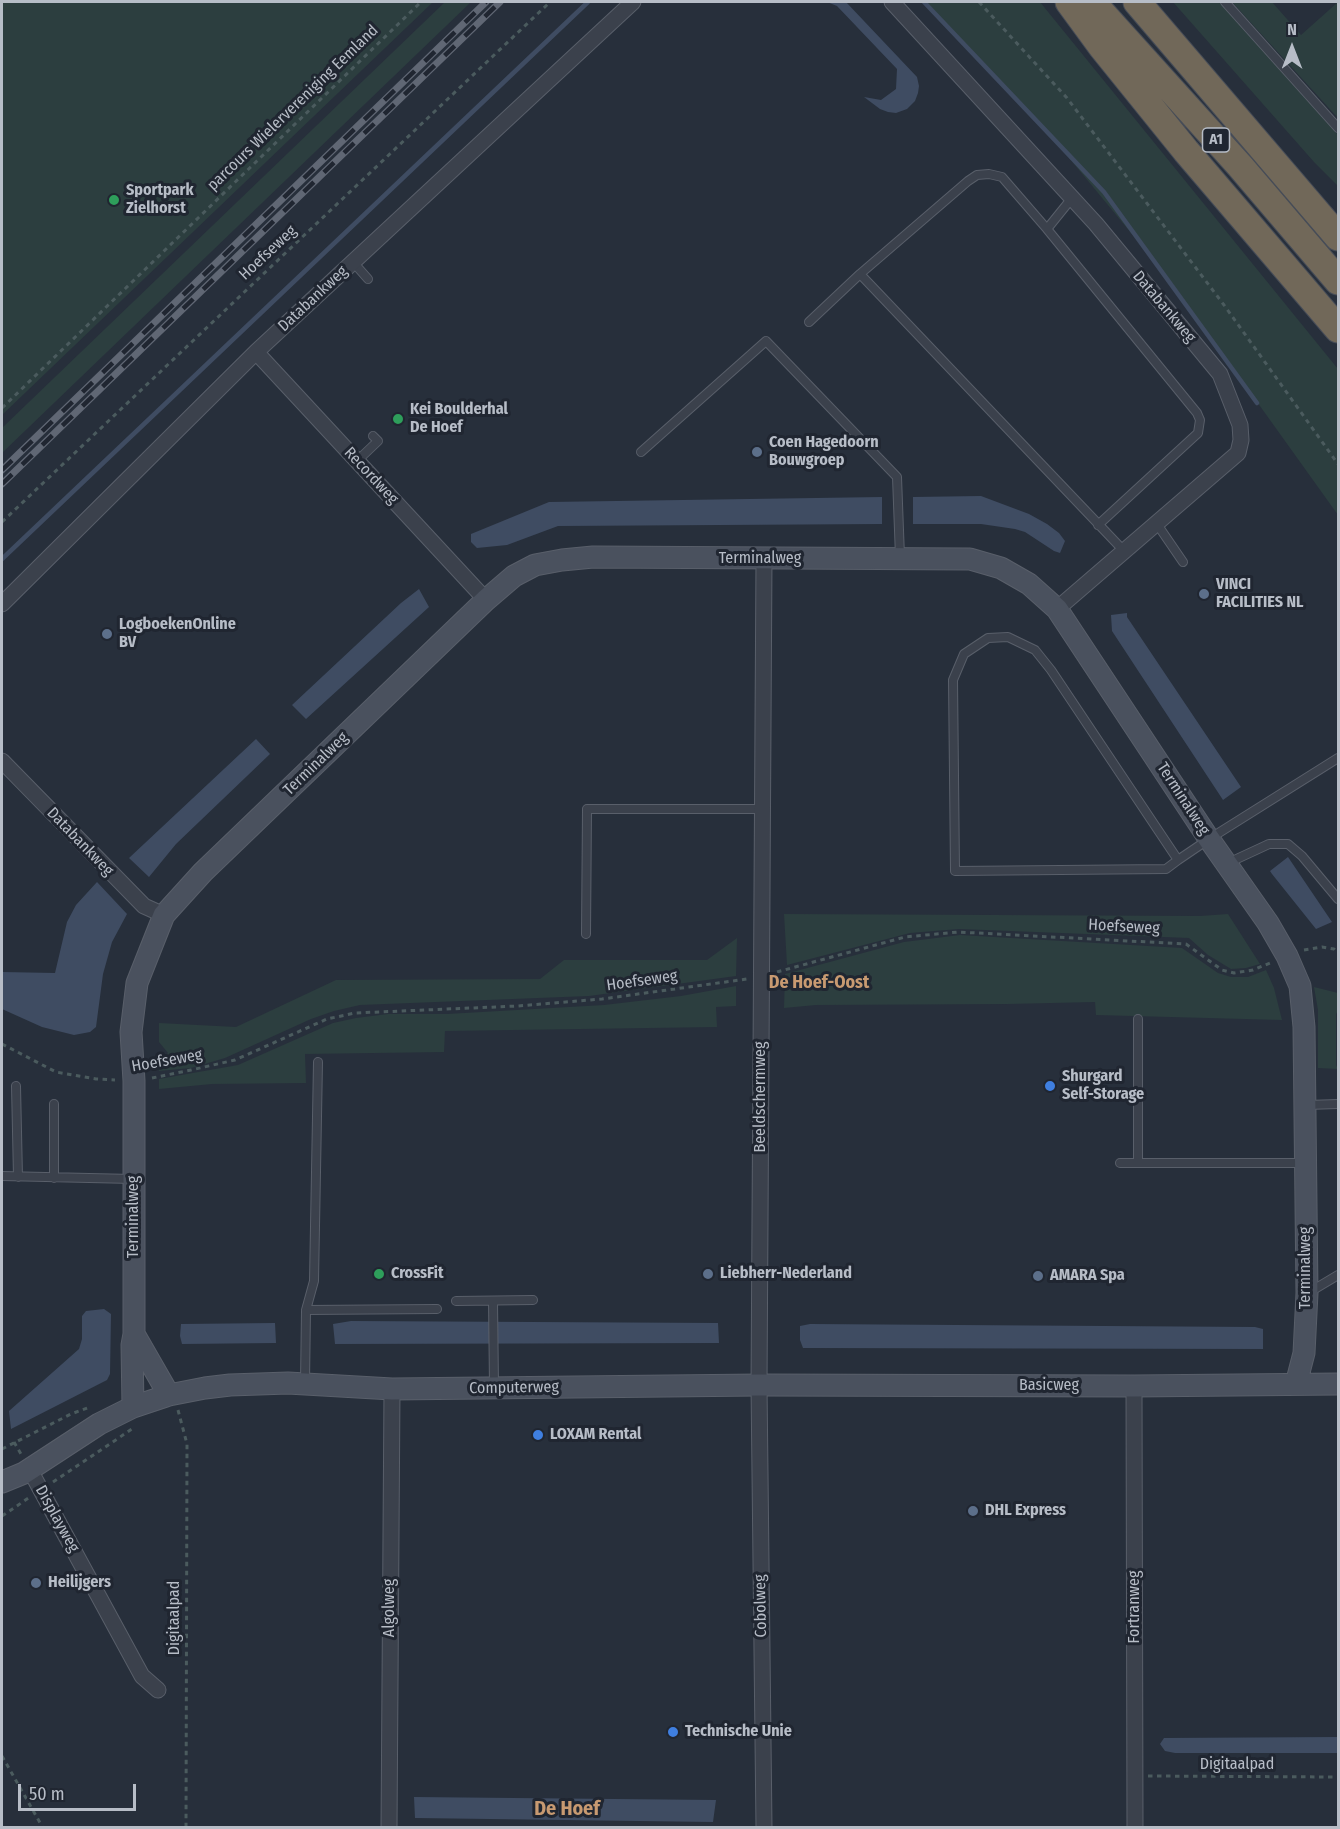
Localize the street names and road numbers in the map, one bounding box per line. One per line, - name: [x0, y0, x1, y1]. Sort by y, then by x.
- street label: parcours Wielervereniging Eemland: [204, 21, 382, 195]
- road number: A1: [1202, 128, 1230, 152]
- street label: Hoefseweg: [235, 222, 301, 284]
- street label: Databankweg: [274, 262, 352, 336]
- street label: Databankweg: [1128, 267, 1200, 347]
- street label: Recordweg: [340, 444, 402, 508]
- street label: Terminalweg: [719, 549, 801, 569]
- street label: Terminalweg: [280, 728, 352, 800]
- street label: Terminalweg: [1152, 759, 1214, 839]
- street label: Databankweg: [43, 804, 117, 880]
- street label: Hoefseweg: [1088, 916, 1160, 938]
- street label: Hoefseweg: [605, 967, 679, 995]
- street label: Beeldschermweg: [751, 1041, 771, 1153]
- street label: Hoefseweg: [130, 1045, 204, 1077]
- street label: Terminalweg: [124, 1176, 144, 1258]
- street label: Terminalweg: [1296, 1227, 1316, 1309]
- street label: Basicweg: [1019, 1376, 1079, 1396]
- street label: Computerweg: [469, 1378, 559, 1398]
- street label: Displayweg: [31, 1482, 83, 1556]
- street label: Fortranweg: [1125, 1571, 1145, 1643]
- street label: Cobolweg: [751, 1574, 771, 1638]
- street label: Algolweg: [380, 1579, 400, 1637]
- street label: Digitaalpad: [165, 1581, 185, 1655]
- street label: Digitaalpad: [1200, 1755, 1274, 1775]

